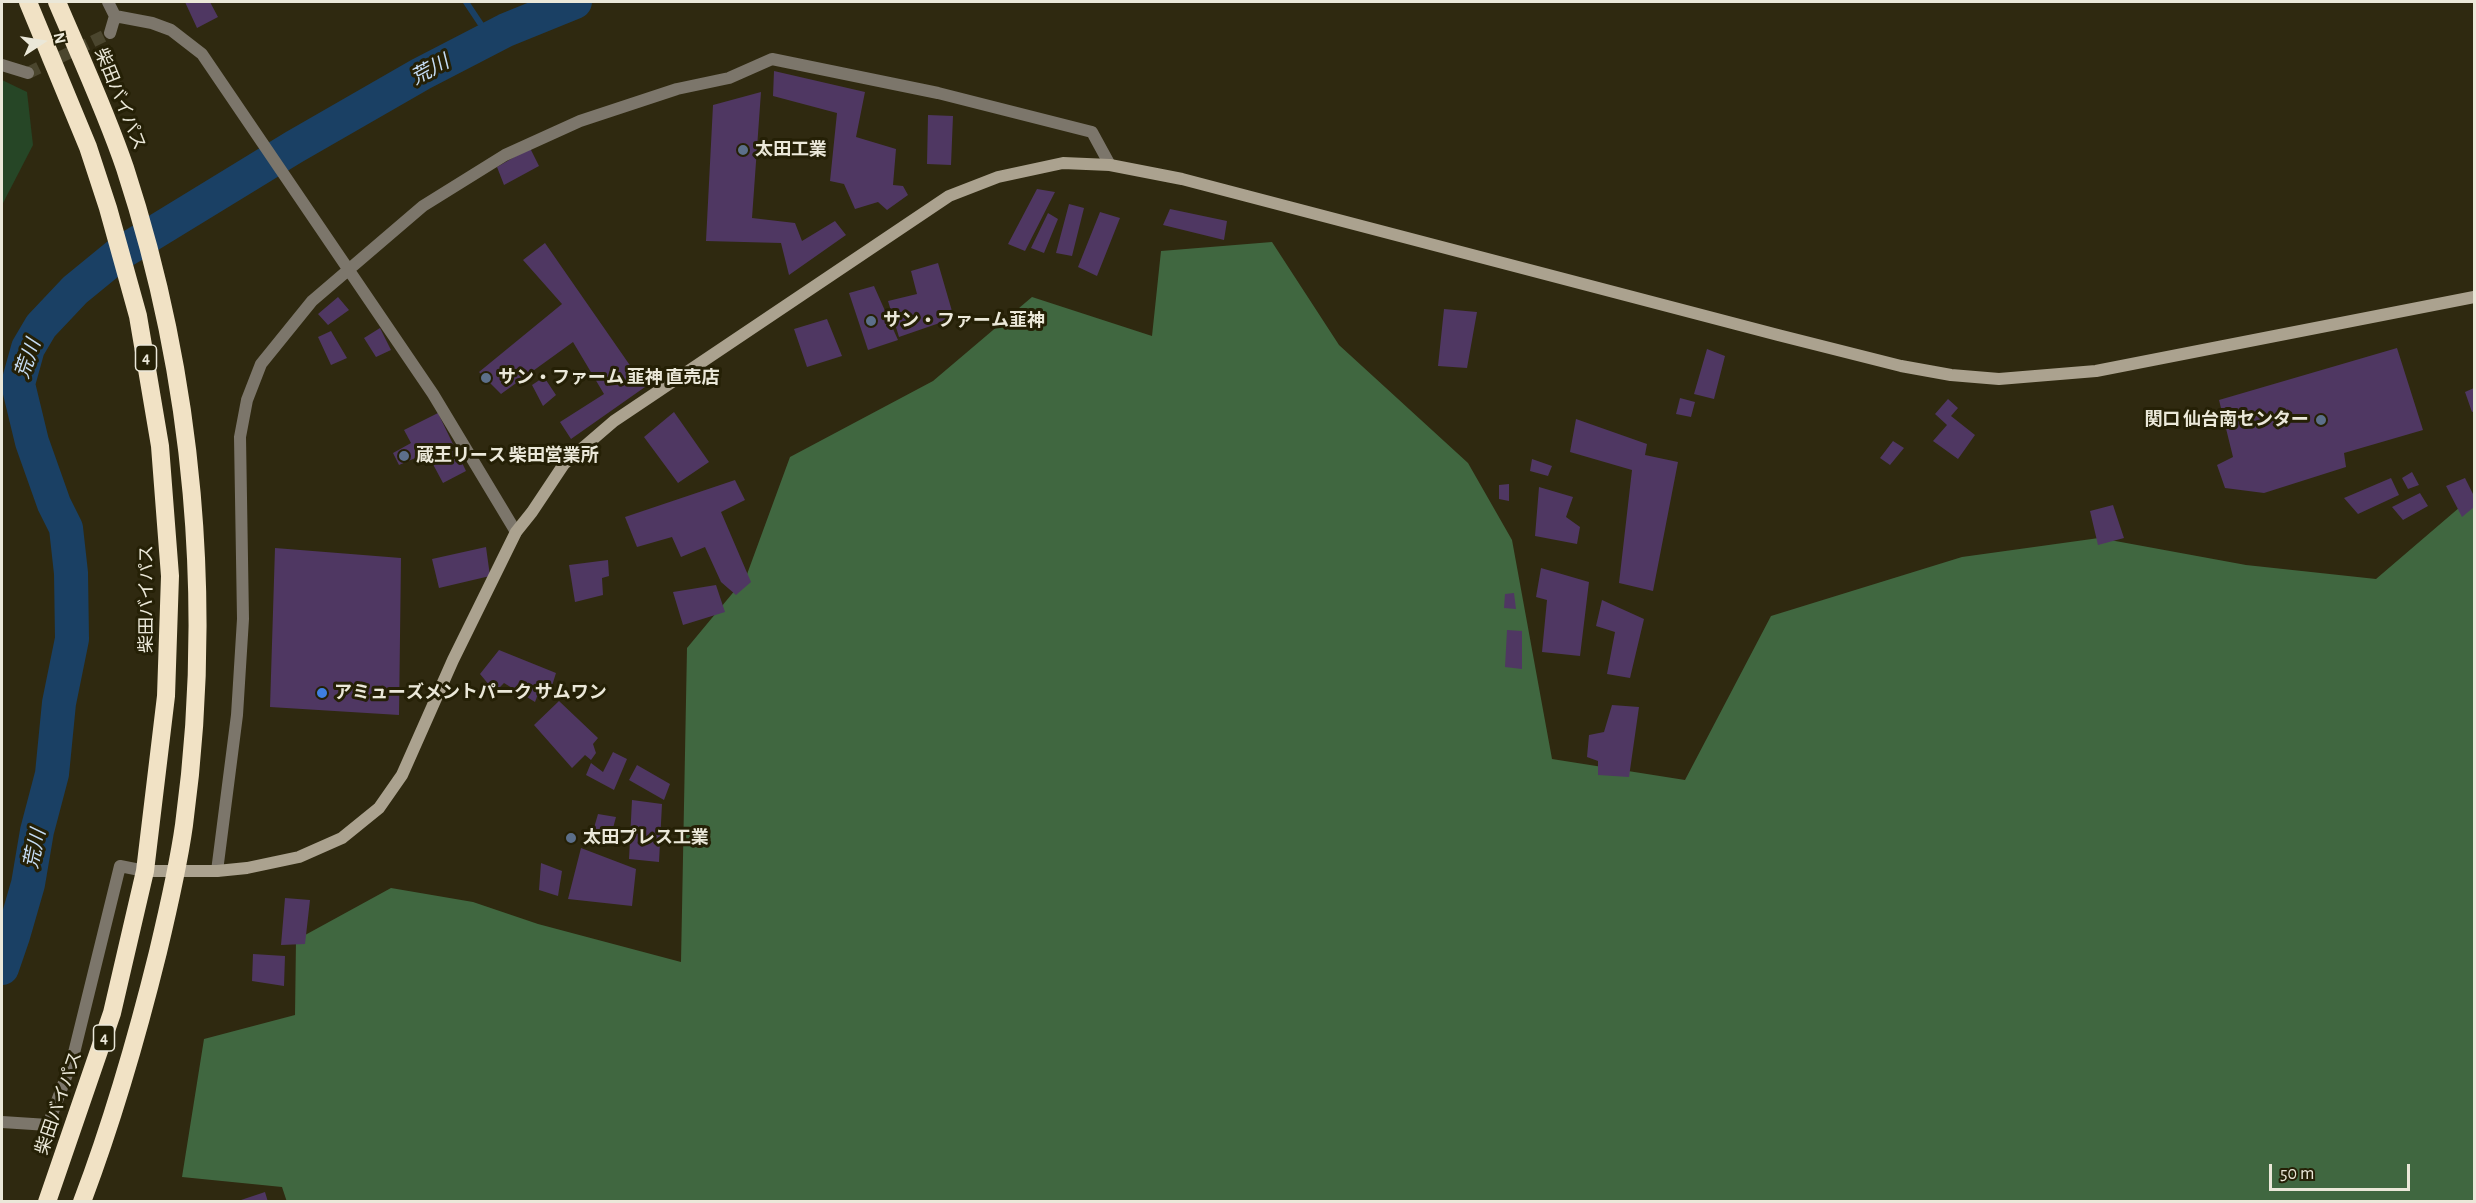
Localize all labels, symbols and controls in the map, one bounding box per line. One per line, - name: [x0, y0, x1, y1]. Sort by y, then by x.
- north arrow: [12, 12, 72, 72]
- text: N: [51, 31, 69, 45]
- street label: 柴田バイパス: [90, 45, 150, 153]
- water label: 荒川: [407, 50, 453, 90]
- place label: 太田工業: [755, 139, 827, 161]
- marker: 太田工業: [736, 143, 750, 157]
- place label: サン・ファーム韮神: [883, 310, 1045, 332]
- marker: サン・ファーム韮神: [864, 314, 878, 328]
- water label: 荒川: [10, 336, 46, 382]
- road number: 4: [136, 345, 156, 371]
- place label: サン・ファーム 韮神 直売店: [498, 367, 719, 389]
- marker: サン・ファーム 韮神 直売店: [479, 371, 493, 385]
- place label: 関口 仙台南センター: [2144, 409, 2309, 431]
- marker: 関口 仙台南センター: [2314, 413, 2328, 427]
- place label: 蔵王リース 柴田営業所: [416, 445, 599, 467]
- marker: 蔵王リース 柴田営業所: [397, 449, 411, 463]
- street label: 柴田バイパス: [136, 545, 158, 653]
- place label: アミューズメントパーク サムワン: [334, 682, 607, 704]
- marker: アミューズメントパーク サムワン: [315, 686, 329, 700]
- water label: 荒川: [19, 827, 51, 871]
- place label: 太田プレス工業: [583, 827, 709, 849]
- marker: 太田プレス工業: [564, 831, 578, 845]
- road number: 4: [94, 1025, 114, 1051]
- street label: 柴田バイパス: [31, 1048, 87, 1158]
- scale bar: [2272, 1152, 2413, 1190]
- text: 50 m: [2280, 1165, 2314, 1183]

